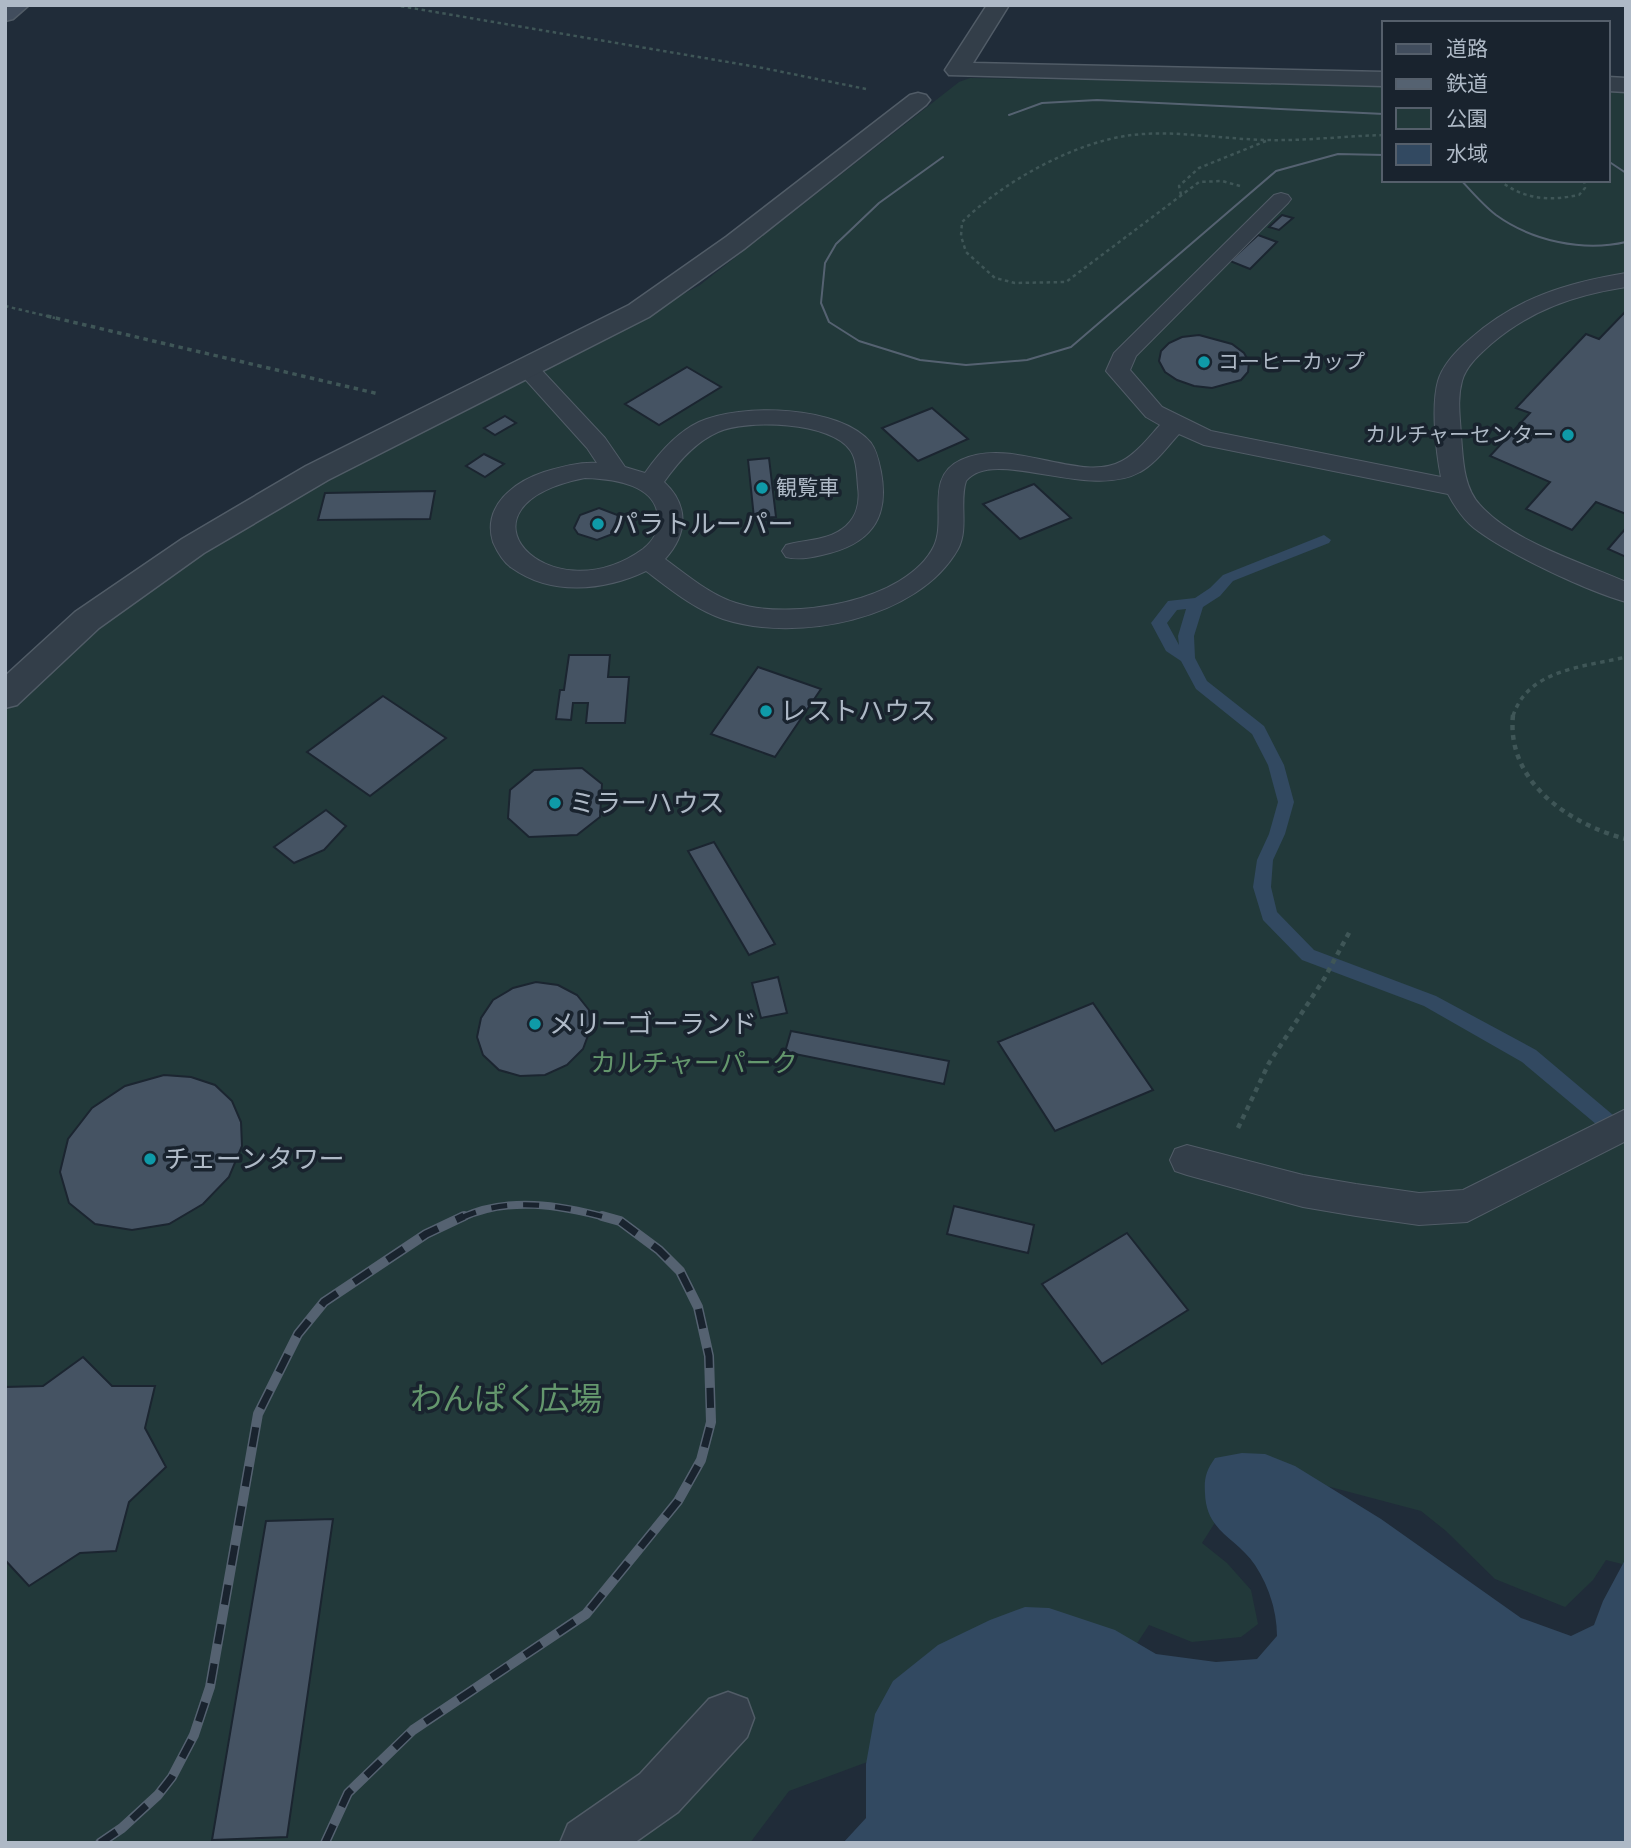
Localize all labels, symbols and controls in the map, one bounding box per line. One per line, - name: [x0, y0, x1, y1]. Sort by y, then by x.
- legend: [1382, 21, 1610, 182]
- text: 道路: [1446, 35, 1488, 62]
- text: 鉄道: [1446, 70, 1488, 97]
- text: 公園: [1446, 105, 1488, 132]
- text: 水域: [1446, 140, 1488, 167]
- place label: コーヒーカップ: [1218, 348, 1365, 375]
- marker: コーヒーカップ: [1196, 354, 1212, 370]
- place label: カルチャーセンター: [1365, 421, 1554, 448]
- marker: カルチャーセンター: [1560, 427, 1576, 443]
- place label: 観覧車: [776, 474, 839, 501]
- marker: 観覧車: [754, 480, 770, 496]
- place label: パラトルーパー: [612, 507, 794, 540]
- marker: パラトルーパー: [590, 516, 606, 532]
- place label: レストハウス: [780, 694, 936, 727]
- marker: レストハウス: [758, 703, 774, 719]
- place label: ミラーハウス: [569, 786, 724, 819]
- marker: ミラーハウス: [547, 795, 563, 811]
- place label: メリーゴーランド: [549, 1007, 757, 1040]
- marker: メリーゴーランド: [527, 1016, 543, 1032]
- park label: カルチャーパーク: [590, 1046, 798, 1079]
- place label: チェーンタワー: [164, 1142, 345, 1175]
- marker: チェーンタワー: [142, 1151, 158, 1167]
- park label: わんぱく広場: [410, 1377, 602, 1419]

